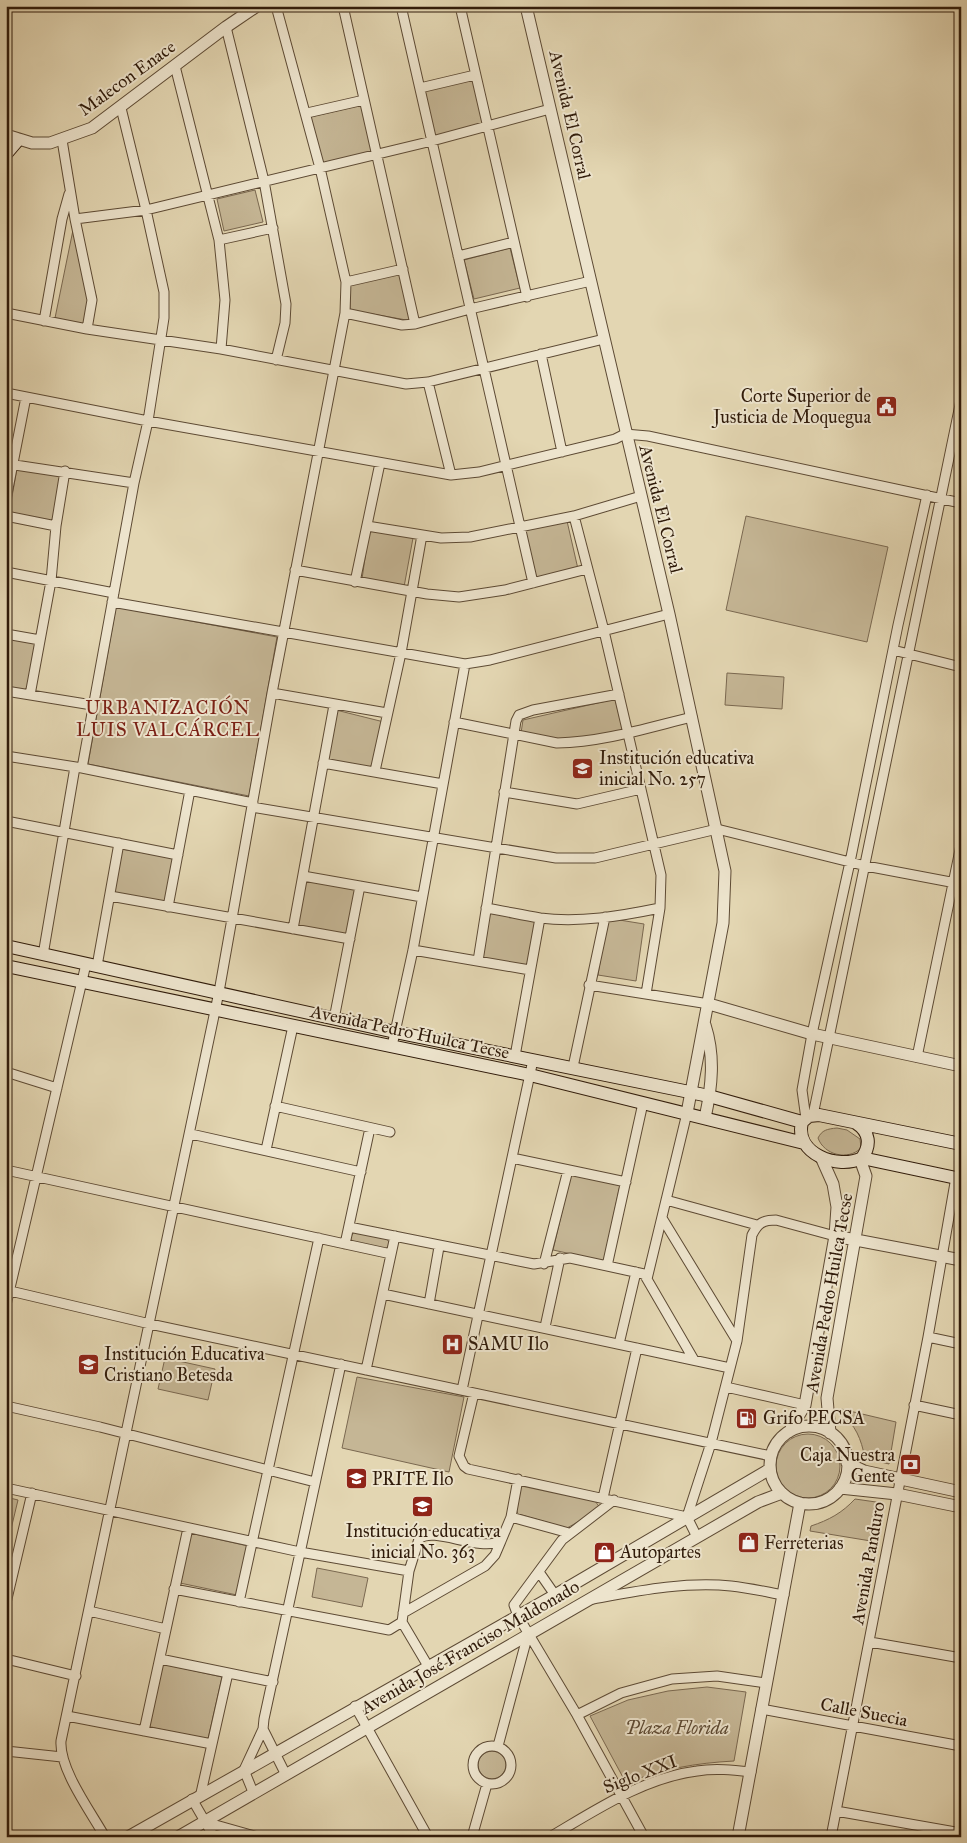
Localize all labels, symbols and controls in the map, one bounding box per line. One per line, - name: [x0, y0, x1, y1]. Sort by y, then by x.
- street label: Malecon Enace: [74, 36, 180, 120]
- street label: Avenida El Corral: [544, 47, 596, 182]
- place label: Corte Superior de Justicia de Moquegua: [711, 385, 871, 429]
- public building icon: Corte Superior de Justicia de Moquegua: [875, 394, 899, 418]
- street label: Avenida El Corral: [634, 442, 688, 576]
- district label: URBANIZACIÓN LUIS VALCÁRCEL: [76, 695, 260, 741]
- place label: Institución educativa inicial No. 257: [599, 747, 755, 790]
- school or university icon: Institución educativa inicial No. 257: [571, 756, 595, 780]
- street label: Avenida Pedro Huilca Tecse: [308, 1000, 511, 1064]
- street label: Avenida Pedro Huilca Tecse: [800, 1191, 857, 1396]
- hospital icon: SAMU Ilo: [440, 1332, 464, 1356]
- place label: SAMU Ilo: [468, 1333, 549, 1355]
- place label: Institución Educativa Cristiano Betesda: [104, 1343, 265, 1386]
- school or university icon: Institución Educativa Cristiano Betesda: [76, 1352, 100, 1376]
- fuel station icon: Grifo PECSA: [735, 1406, 759, 1430]
- place label: Grifo PECSA: [763, 1407, 865, 1429]
- place label: Caja Nuestra Gente: [800, 1444, 895, 1487]
- bank icon: Caja Nuestra Gente: [899, 1453, 923, 1477]
- school or university icon: PRITE Ilo: [344, 1467, 368, 1491]
- place label: PRITE Ilo: [372, 1468, 454, 1490]
- school or university icon: Institución educativa inicial No. 363: [411, 1494, 435, 1518]
- street label: Avenida Panduro: [846, 1500, 890, 1627]
- place label: Institución educativa inicial No. 363: [345, 1520, 501, 1563]
- shop icon: Ferreterias: [736, 1531, 760, 1555]
- place label: Ferreterias: [764, 1532, 843, 1554]
- shop icon: Autopartes: [592, 1540, 616, 1564]
- place label: Autopartes: [619, 1541, 701, 1563]
- street label: Avenida José Franciso Maldonado: [356, 1575, 584, 1720]
- street label: Calle Suecia: [818, 1693, 910, 1731]
- park label: Plaza Florida: [625, 1717, 729, 1739]
- street label: Siglo XXI: [600, 1750, 681, 1799]

